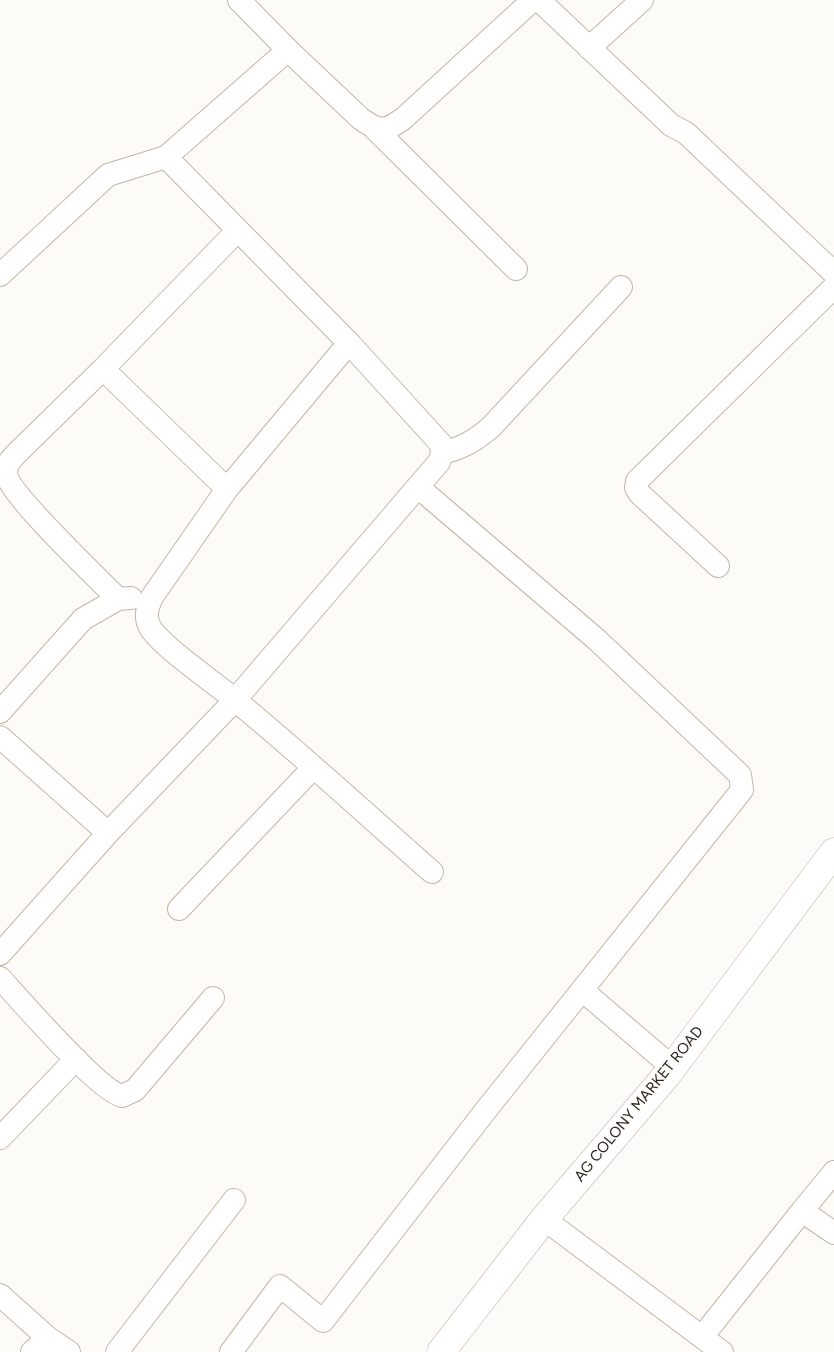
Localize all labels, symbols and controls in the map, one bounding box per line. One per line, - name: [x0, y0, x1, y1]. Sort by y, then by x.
- street label: AG COLONY MARKET ROAD: [571, 1023, 707, 1185]

